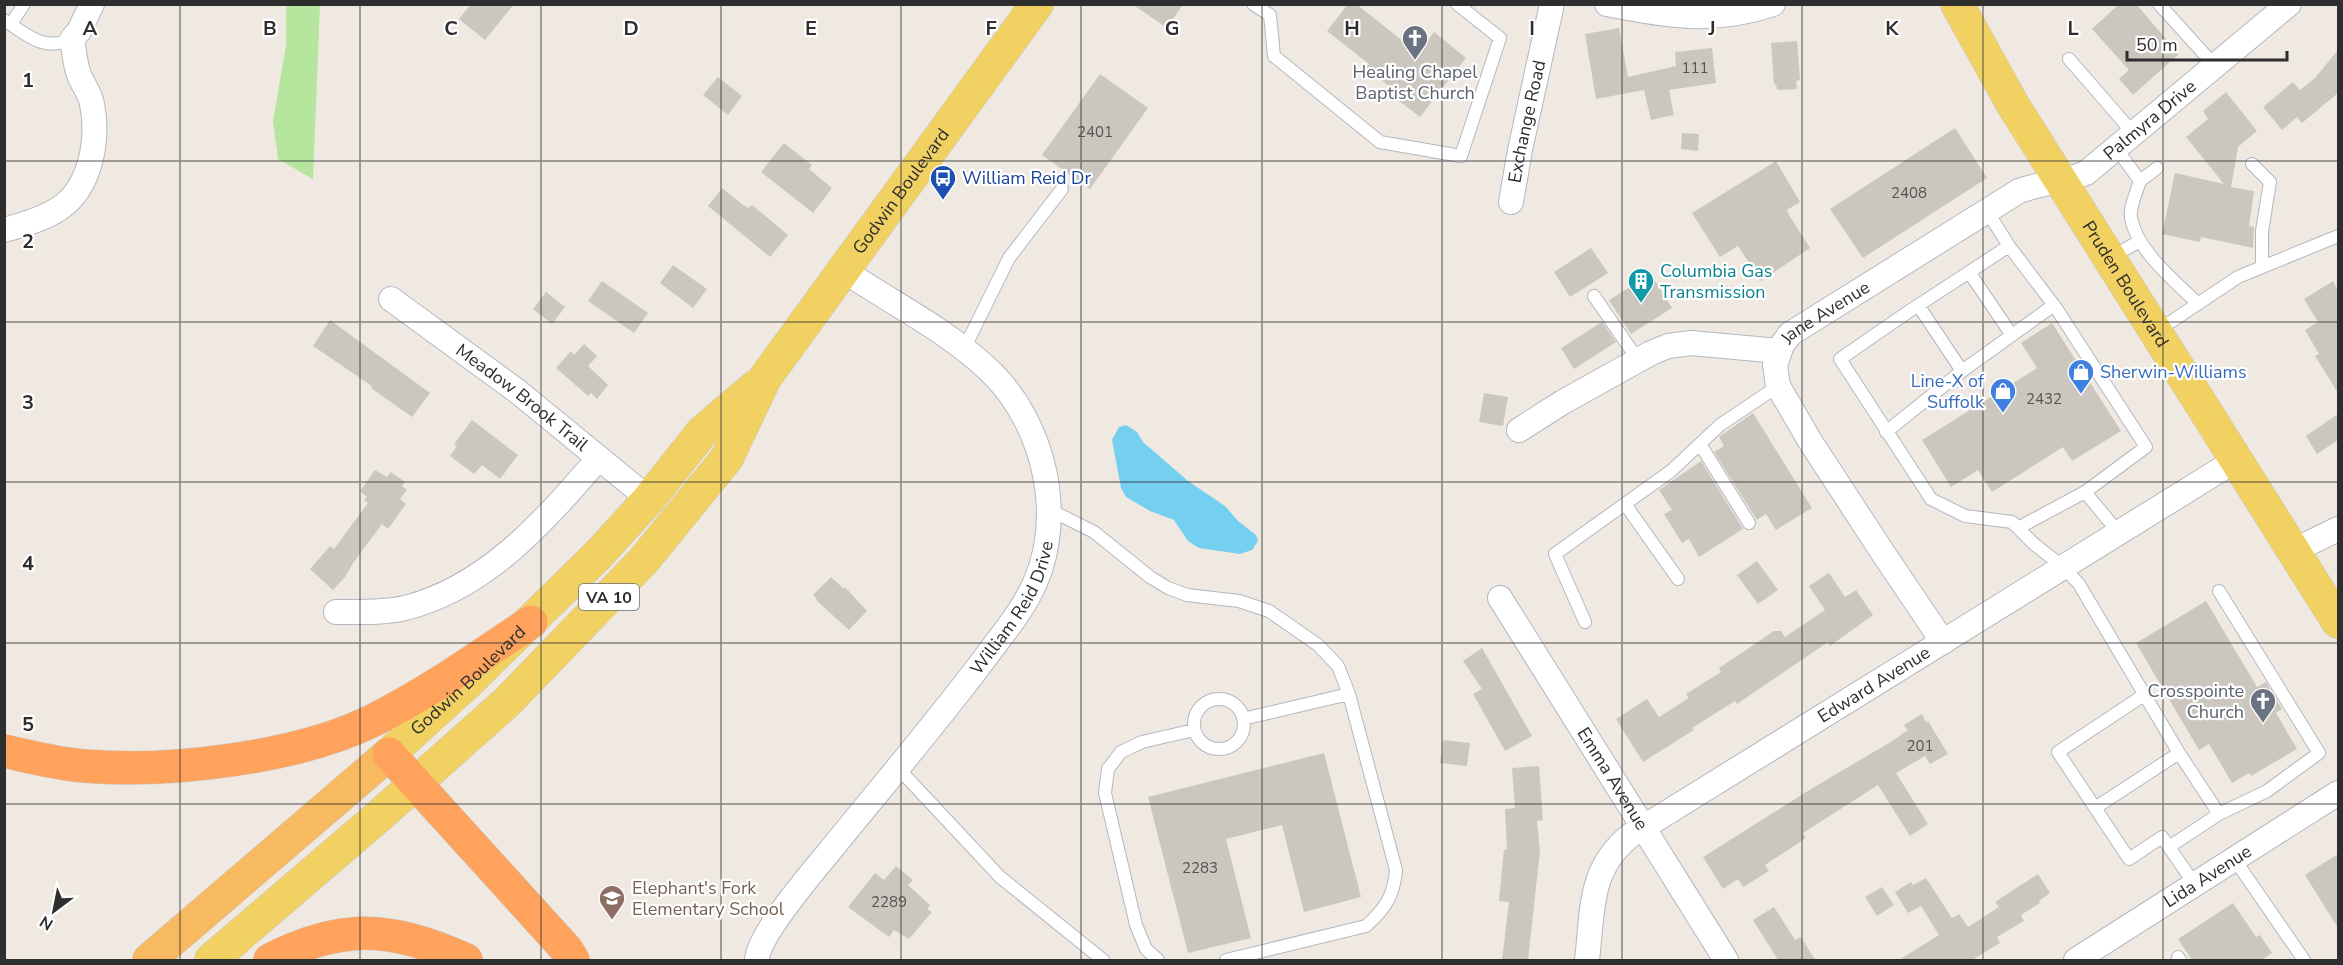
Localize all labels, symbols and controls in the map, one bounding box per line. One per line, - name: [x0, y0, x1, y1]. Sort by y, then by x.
- text: A: [83, 15, 98, 42]
- text: B: [263, 15, 277, 42]
- text: C: [444, 15, 458, 42]
- text: D: [623, 15, 639, 42]
- text: E: [805, 15, 817, 42]
- text: F: [985, 15, 997, 42]
- text: G: [1165, 15, 1179, 42]
- text: H: [1344, 15, 1360, 42]
- text: I: [1529, 15, 1535, 42]
- text: J: [1707, 15, 1716, 42]
- text: K: [1885, 15, 1899, 42]
- text: L: [2067, 15, 2079, 42]
- church icon: Healing Chapel Baptist Church: [1400, 23, 1430, 61]
- scale bar: [2127, 24, 2288, 62]
- text: 50 m: [2136, 33, 2178, 57]
- street label: Exchange Road: [1503, 58, 1551, 185]
- house number: 111: [1681, 58, 1709, 78]
- place label: Healing Chapel Baptist Church: [1353, 60, 1478, 105]
- text: 1: [22, 67, 34, 94]
- street label: Palmyra Drive: [2098, 74, 2201, 166]
- house number: 2401: [1077, 122, 1113, 142]
- street label: Godwin Boulevard: [847, 123, 955, 259]
- bus stop icon: William Reid Dr: [928, 163, 958, 201]
- place label: William Reid Dr: [962, 166, 1091, 190]
- house number: 2408: [1891, 183, 1927, 203]
- street label: Pruden Boulevard: [2077, 216, 2174, 352]
- text: 2: [22, 228, 34, 255]
- place label: Columbia Gas Transmission: [1660, 259, 1772, 304]
- building icon: Columbia Gas Transmission: [1626, 266, 1656, 304]
- street label: Jane Avenue: [1774, 275, 1874, 349]
- street label: Meadow Brook Trail: [451, 338, 594, 457]
- shop icon: Sherwin-Williams: [2066, 357, 2096, 395]
- place label: Sherwin-Williams: [2100, 360, 2247, 384]
- place label: Line-X of Suffolk: [1911, 369, 1985, 414]
- shop icon: Line-X of Suffolk: [1988, 376, 2018, 414]
- text: 3: [22, 389, 34, 416]
- house number: 2432: [2026, 389, 2062, 409]
- street label: William Reid Drive: [965, 539, 1059, 680]
- text: 4: [22, 550, 34, 577]
- road number: VA 10: [579, 584, 639, 610]
- street label: Godwin Boulevard: [405, 620, 531, 741]
- street label: Edward Avenue: [1813, 640, 1935, 728]
- place label: Crosspointe Church: [2148, 679, 2244, 724]
- church icon: Crosspointe Church: [2248, 686, 2278, 724]
- text: 5: [22, 711, 34, 738]
- street label: Emma Avenue: [1572, 723, 1654, 835]
- house number: 201: [1906, 736, 1934, 756]
- street label: Lida Avenue: [2159, 839, 2256, 913]
- house number: 2283: [1182, 858, 1218, 878]
- place label: Elephant's Fork Elementary School: [632, 876, 785, 921]
- north arrow: [24, 881, 84, 941]
- school or university icon: Elephant's Fork Elementary School: [597, 883, 627, 921]
- house number: 2289: [871, 892, 907, 912]
- text: N: [36, 910, 57, 935]

